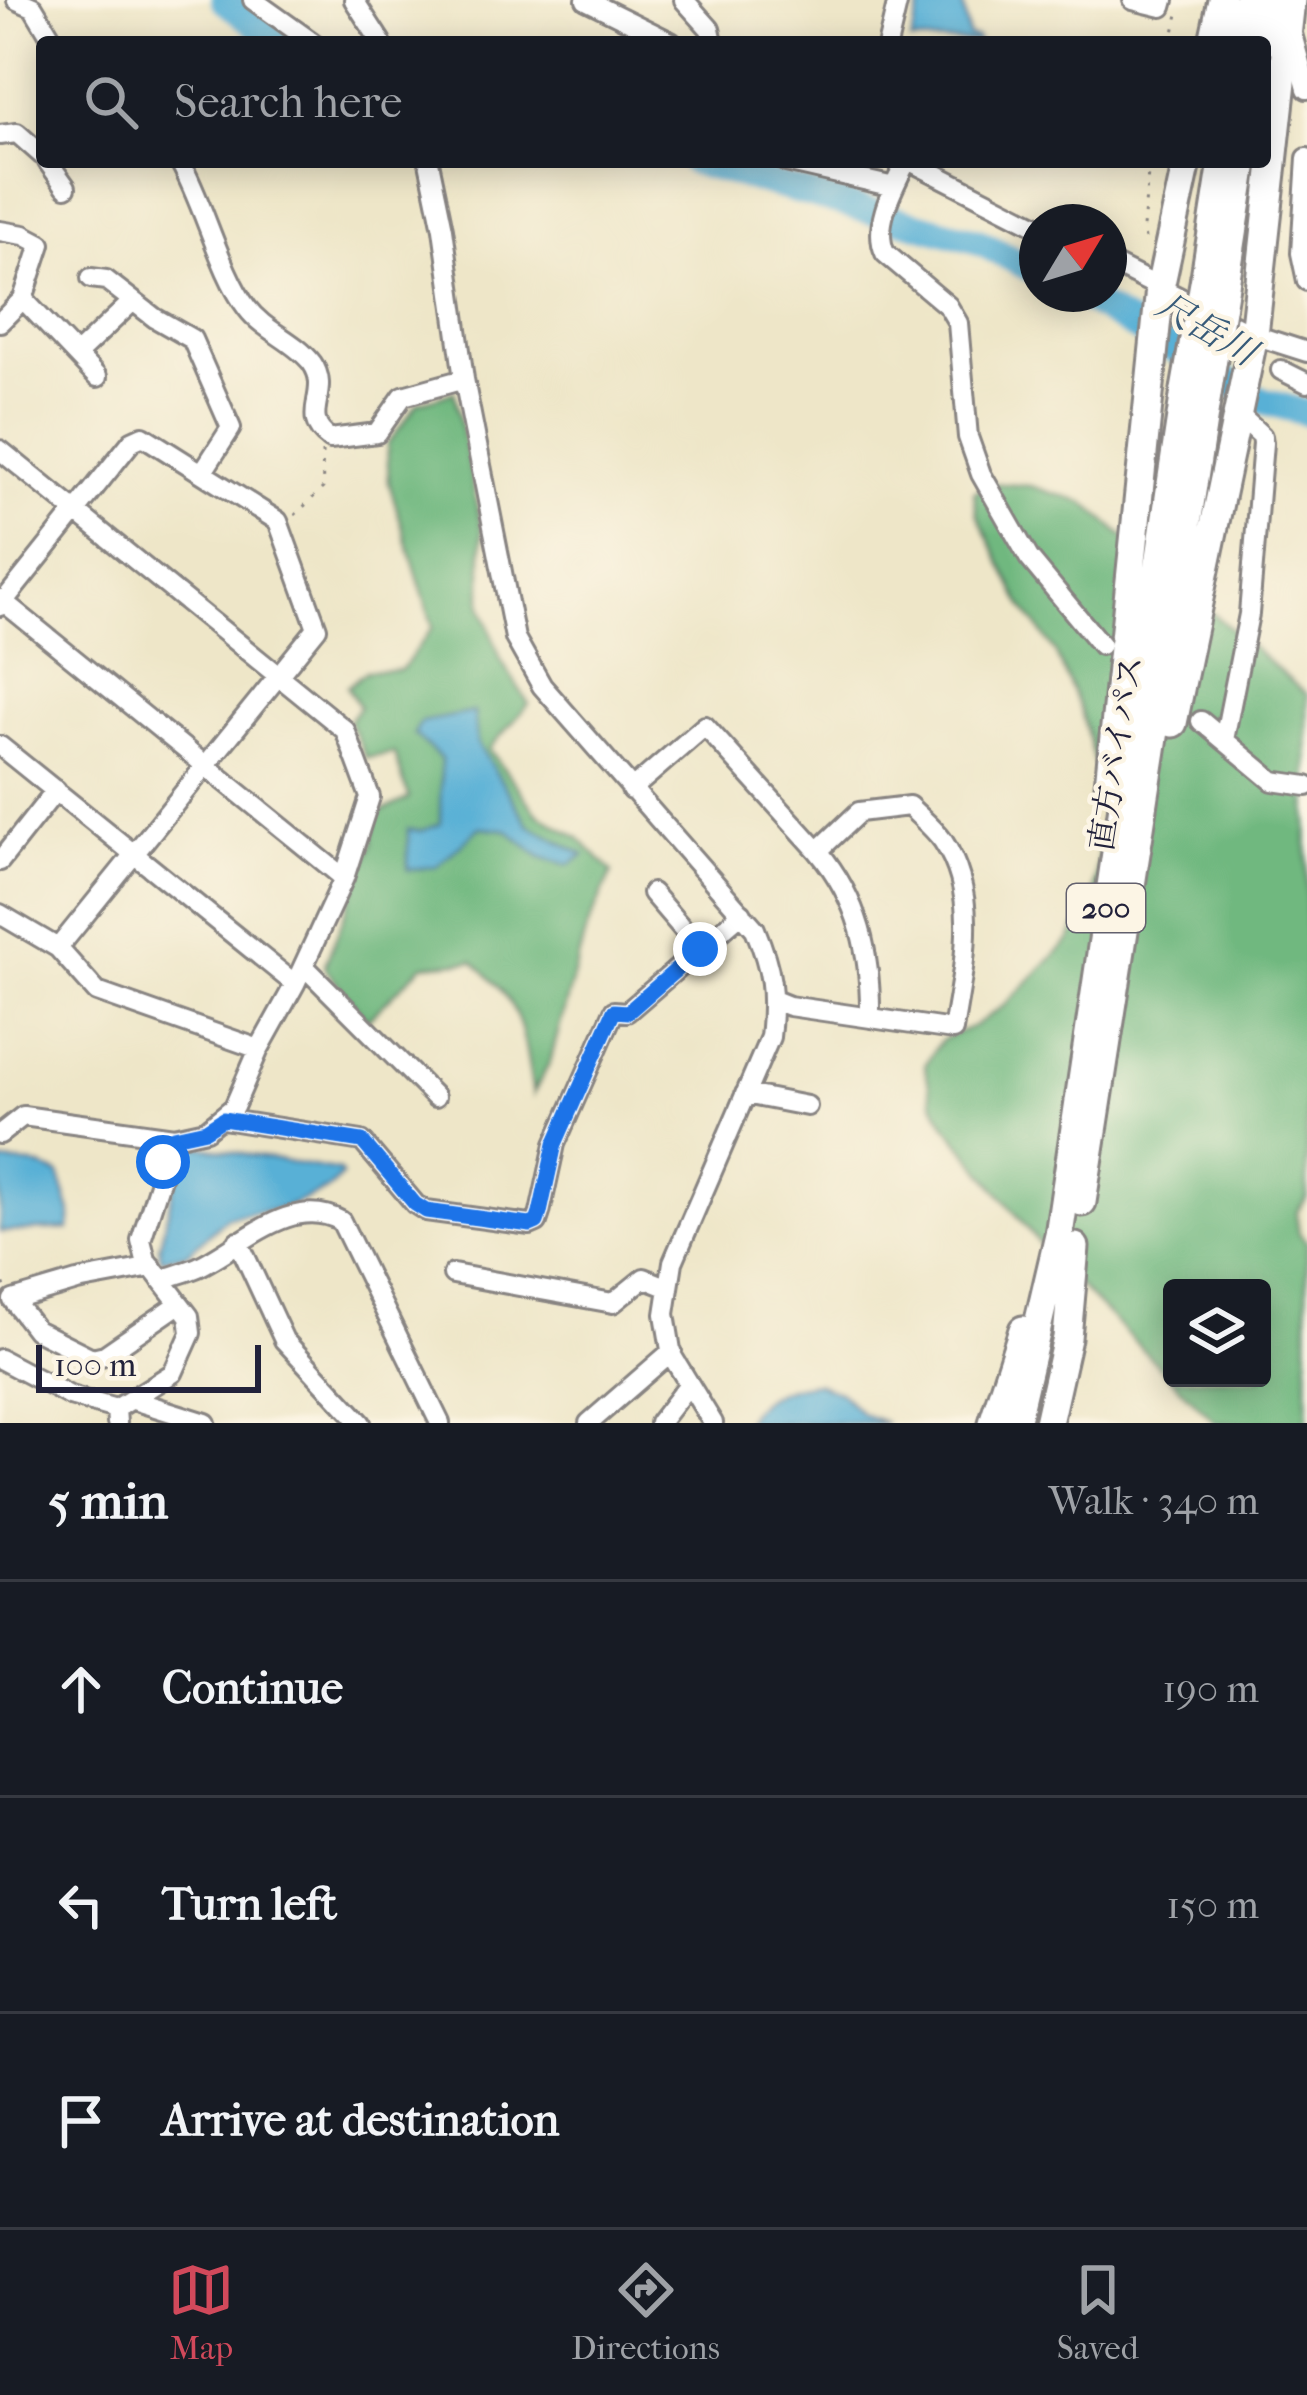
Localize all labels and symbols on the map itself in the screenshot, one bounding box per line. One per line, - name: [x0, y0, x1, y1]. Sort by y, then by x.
- north arrow: [1019, 204, 1127, 312]
- water label: 尺岳川: [1149, 284, 1267, 376]
- street label: 直方バイパス: [1082, 653, 1151, 854]
- road number: 200: [1067, 884, 1145, 932]
- route end: [673, 922, 727, 976]
- route start: [136, 1135, 190, 1189]
- scale bar: [36, 1339, 261, 1392]

